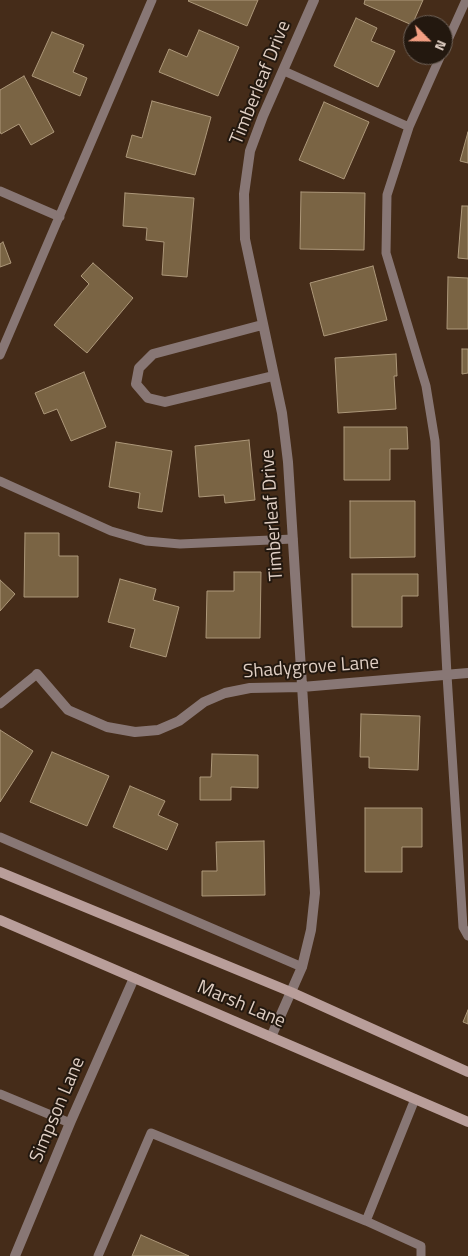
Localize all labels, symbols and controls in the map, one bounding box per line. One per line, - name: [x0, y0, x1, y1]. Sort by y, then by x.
- north arrow: [403, 15, 453, 65]
- street label: Timberleaf Drive: [226, 18, 296, 148]
- text: N: [430, 37, 453, 54]
- street label: Timberleaf Drive: [257, 449, 289, 581]
- street label: Shadygrove Lane: [242, 652, 380, 684]
- street label: Marsh Lane: [193, 976, 289, 1034]
- street label: Simpson Lane: [26, 1054, 90, 1166]

